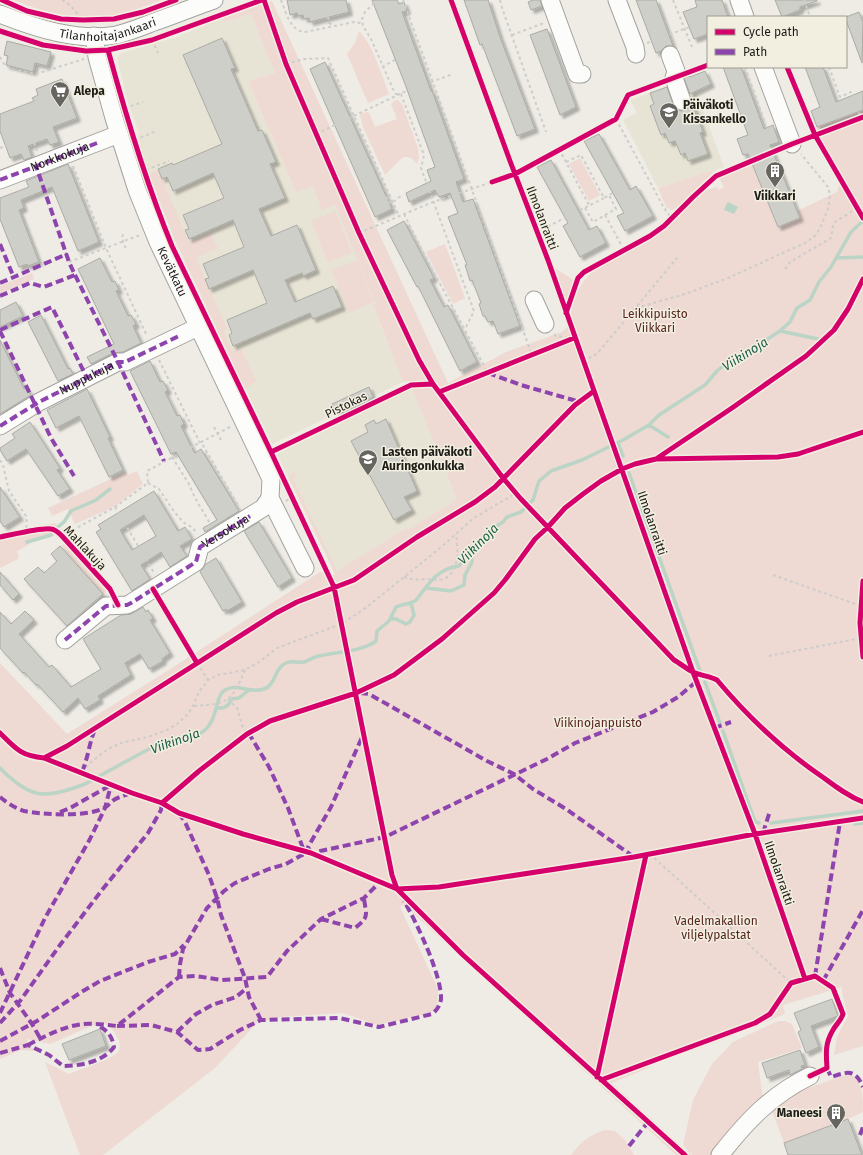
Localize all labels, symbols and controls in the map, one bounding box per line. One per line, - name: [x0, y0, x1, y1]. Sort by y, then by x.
- street label: Tilanhoitajankaari: [58, 15, 158, 44]
- legend: [707, 16, 847, 68]
- text: Cycle path: [743, 25, 799, 39]
- text: Path: [743, 45, 767, 59]
- supermarket icon: Alepa: [49, 80, 71, 108]
- place label: Alepa: [73, 84, 105, 98]
- place label: Päiväkoti Kissankello: [683, 98, 746, 126]
- school or university icon: Päiväkoti Kissankello: [658, 101, 680, 129]
- street label: Norkkokuja: [28, 139, 91, 175]
- building icon: Viikkari: [764, 160, 786, 188]
- street label: Ilmolanraitti: [523, 184, 561, 252]
- place label: Viikkari: [753, 189, 796, 203]
- street label: Kevätkatu: [154, 244, 190, 299]
- park label: Leikkipuisto Viikkari: [622, 307, 688, 335]
- water label: Viikinoja: [719, 334, 771, 374]
- street label: Nuppukuja: [57, 358, 116, 398]
- street label: Pistokas: [323, 389, 370, 421]
- place label: Lasten päiväkoti Auringonkukka: [381, 445, 472, 473]
- school or university icon: Lasten päiväkoti Auringonkukka: [357, 448, 379, 476]
- street label: Ilmolanraitti: [634, 489, 670, 557]
- street label: Versokuja: [199, 511, 252, 551]
- water label: Viikinoja: [455, 521, 501, 567]
- street label: Mahlakuja: [61, 523, 109, 573]
- park label: Viikinojanpuisto: [554, 716, 642, 730]
- water label: Viikinoja: [148, 725, 202, 757]
- street label: Ilmolanraitti: [761, 839, 797, 907]
- park label: Vadelmakallion viljelypalstat: [674, 914, 758, 942]
- building icon: Maneesi: [825, 1102, 847, 1130]
- place label: Maneesi: [777, 1106, 822, 1120]

